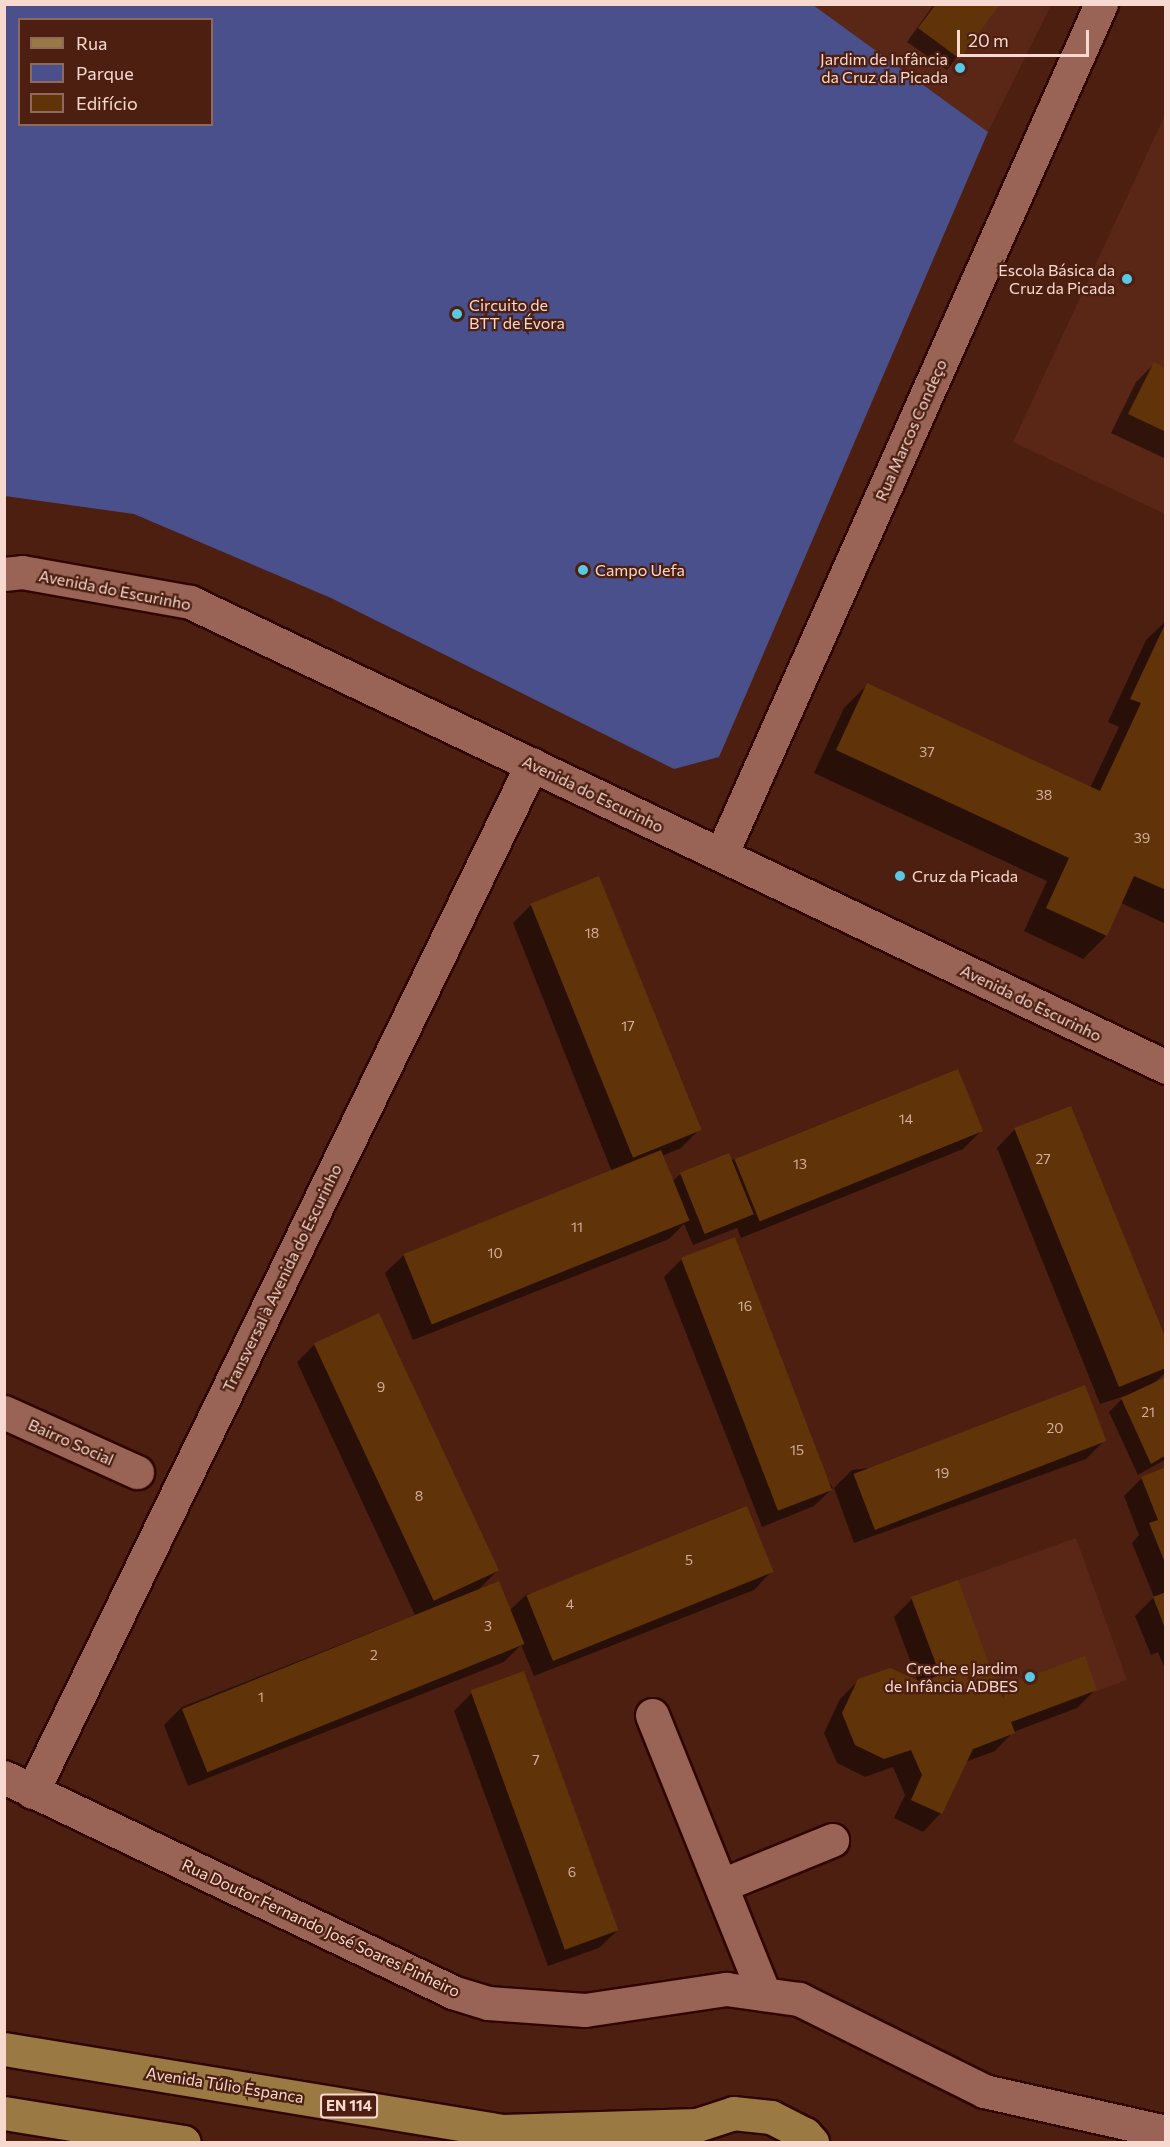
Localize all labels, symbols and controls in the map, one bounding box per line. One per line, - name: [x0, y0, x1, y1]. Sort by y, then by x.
- legend: [18, 18, 213, 126]
- scale bar: [960, 18, 1092, 56]
- text: 20 m: [968, 29, 1009, 51]
- text: Rua: [76, 32, 107, 54]
- place label: Jardim de Infância da Cruz da Picada: [820, 49, 948, 87]
- marker: Jardim de Infância da Cruz da Picada: [953, 61, 967, 75]
- text: Parque: [76, 62, 134, 84]
- text: Edifício: [76, 92, 138, 114]
- place label: Escola Básica da Cruz da Picada: [998, 260, 1115, 298]
- marker: Escola Básica da Cruz da Picada: [1120, 272, 1134, 286]
- place label: Circuito de BTT de Évora: [469, 295, 565, 333]
- marker: Circuito de BTT de Évora: [450, 307, 464, 321]
- street label: Rua Marcos Condeço: [871, 356, 951, 504]
- place label: Campo Uefa: [595, 560, 685, 580]
- marker: Campo Uefa: [576, 563, 590, 577]
- street label: Avenida do Escurinho: [37, 566, 193, 614]
- house number: 37: [919, 744, 935, 760]
- street label: Avenida do Escurinho: [519, 751, 667, 837]
- house number: 38: [1036, 787, 1052, 803]
- house number: 39: [1134, 830, 1150, 846]
- place label: Cruz da Picada: [912, 866, 1018, 886]
- marker: Cruz da Picada: [893, 869, 907, 883]
- house number: 18: [585, 925, 599, 941]
- street label: Avenida do Escurinho: [957, 960, 1105, 1046]
- house number: 17: [621, 1018, 635, 1034]
- house number: 14: [899, 1111, 913, 1127]
- house number: 27: [1035, 1151, 1051, 1167]
- house number: 13: [793, 1156, 807, 1172]
- street label: Transversal à Avenida do Escurinho: [218, 1161, 346, 1395]
- house number: 11: [571, 1219, 583, 1235]
- house number: 10: [487, 1245, 503, 1261]
- house number: 16: [738, 1298, 752, 1314]
- house number: 9: [377, 1379, 385, 1395]
- house number: 21: [1141, 1404, 1155, 1420]
- street label: Bairro Social: [25, 1415, 117, 1469]
- house number: 20: [1047, 1420, 1063, 1436]
- house number: 15: [790, 1442, 804, 1458]
- house number: 19: [935, 1465, 949, 1481]
- house number: 8: [415, 1488, 423, 1504]
- house number: 5: [685, 1552, 693, 1568]
- house number: 4: [566, 1596, 574, 1612]
- house number: 3: [484, 1618, 492, 1634]
- house number: 2: [370, 1647, 378, 1663]
- place label: Creche e Jardim de Infância ADBES: [885, 1658, 1018, 1696]
- marker: Creche e Jardim de Infância ADBES: [1023, 1670, 1037, 1684]
- house number: 1: [258, 1689, 264, 1705]
- house number: 7: [532, 1752, 540, 1768]
- street label: Rua Doutor Fernando José Soares Pinheiro: [179, 1855, 463, 2001]
- house number: 6: [568, 1864, 576, 1880]
- street label: Avenida Túlio Espanca: [145, 2063, 305, 2107]
- road number: EN 114: [319, 2094, 379, 2118]

